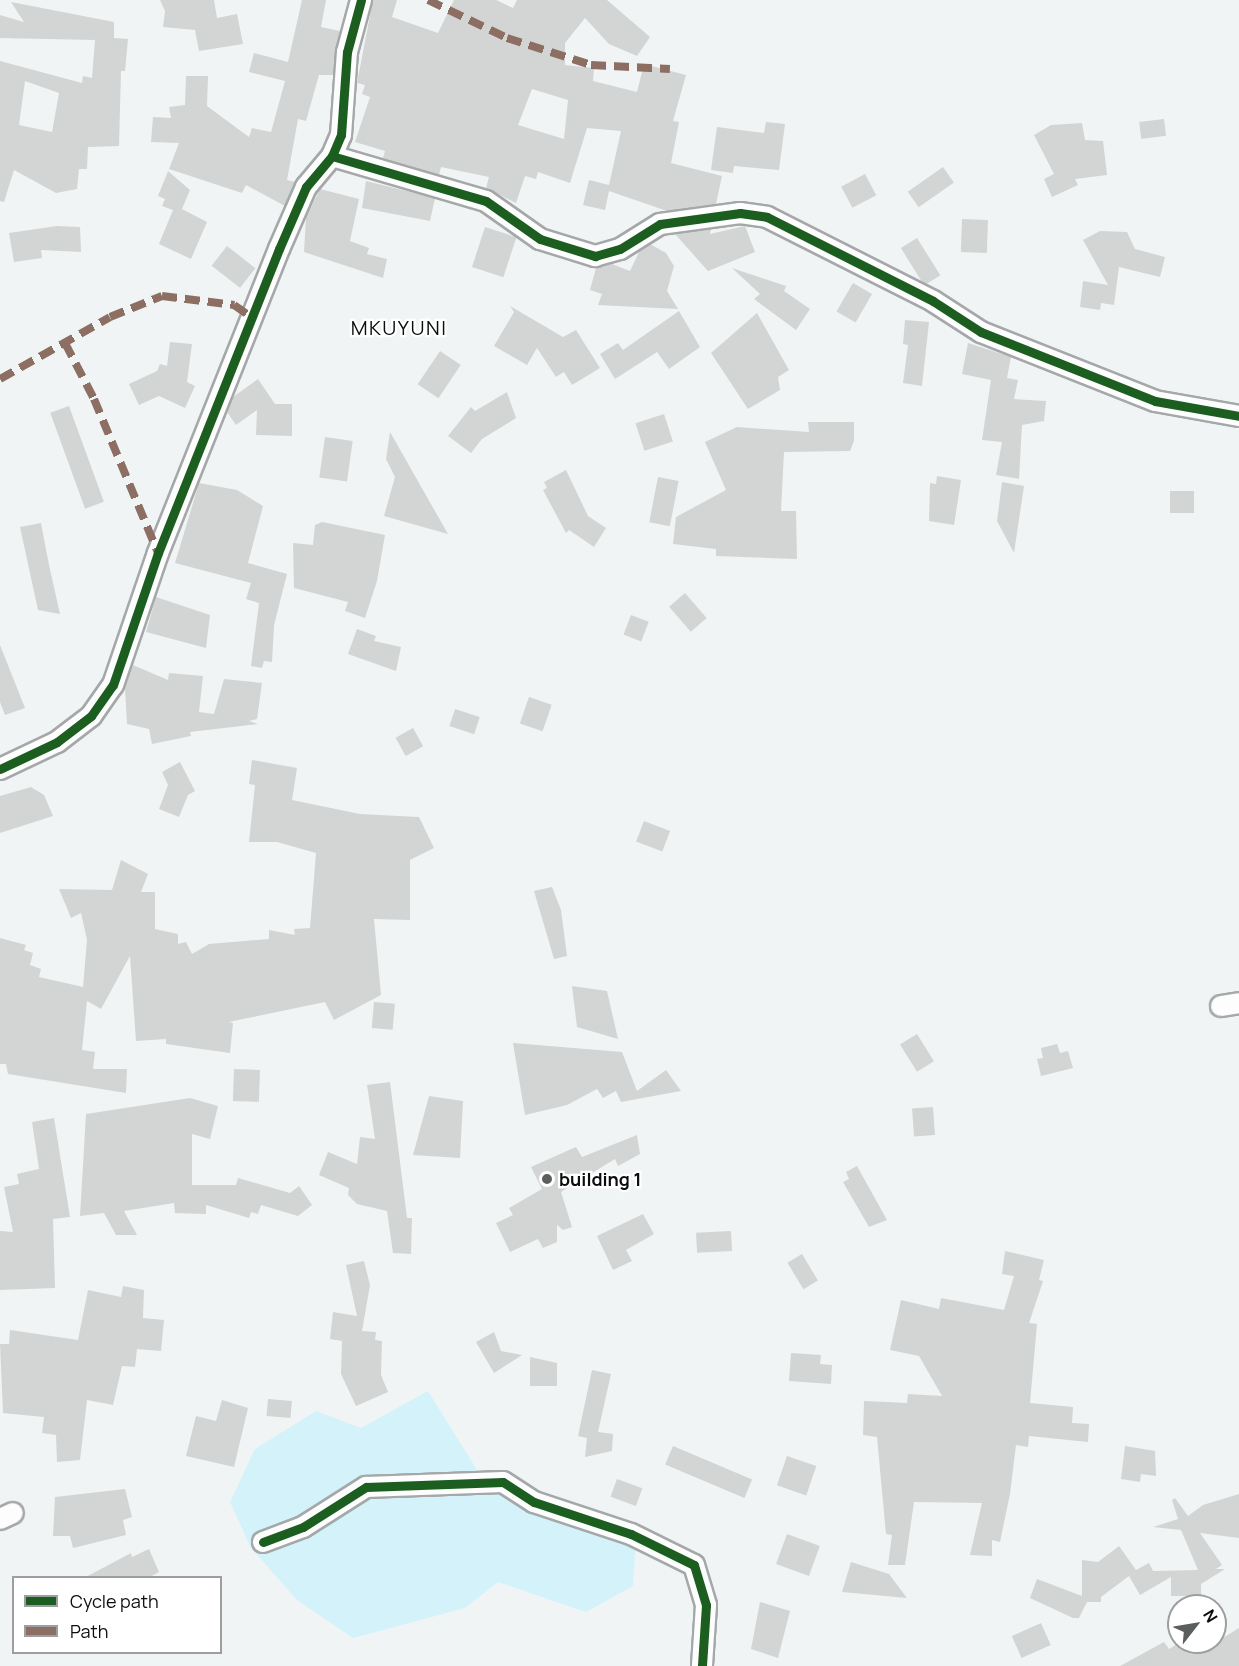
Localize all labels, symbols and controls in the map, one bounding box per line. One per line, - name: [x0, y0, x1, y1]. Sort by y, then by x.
- district label: MKUYUNI: [351, 315, 447, 339]
- place label: building 1: [559, 1168, 641, 1190]
- marker: building 1: [540, 1172, 554, 1186]
- legend: [12, 1576, 222, 1654]
- text: Cycle path: [70, 1589, 159, 1613]
- north arrow: [1167, 1594, 1227, 1654]
- text: N: [1198, 1605, 1223, 1626]
- text: Path: [70, 1619, 108, 1643]

